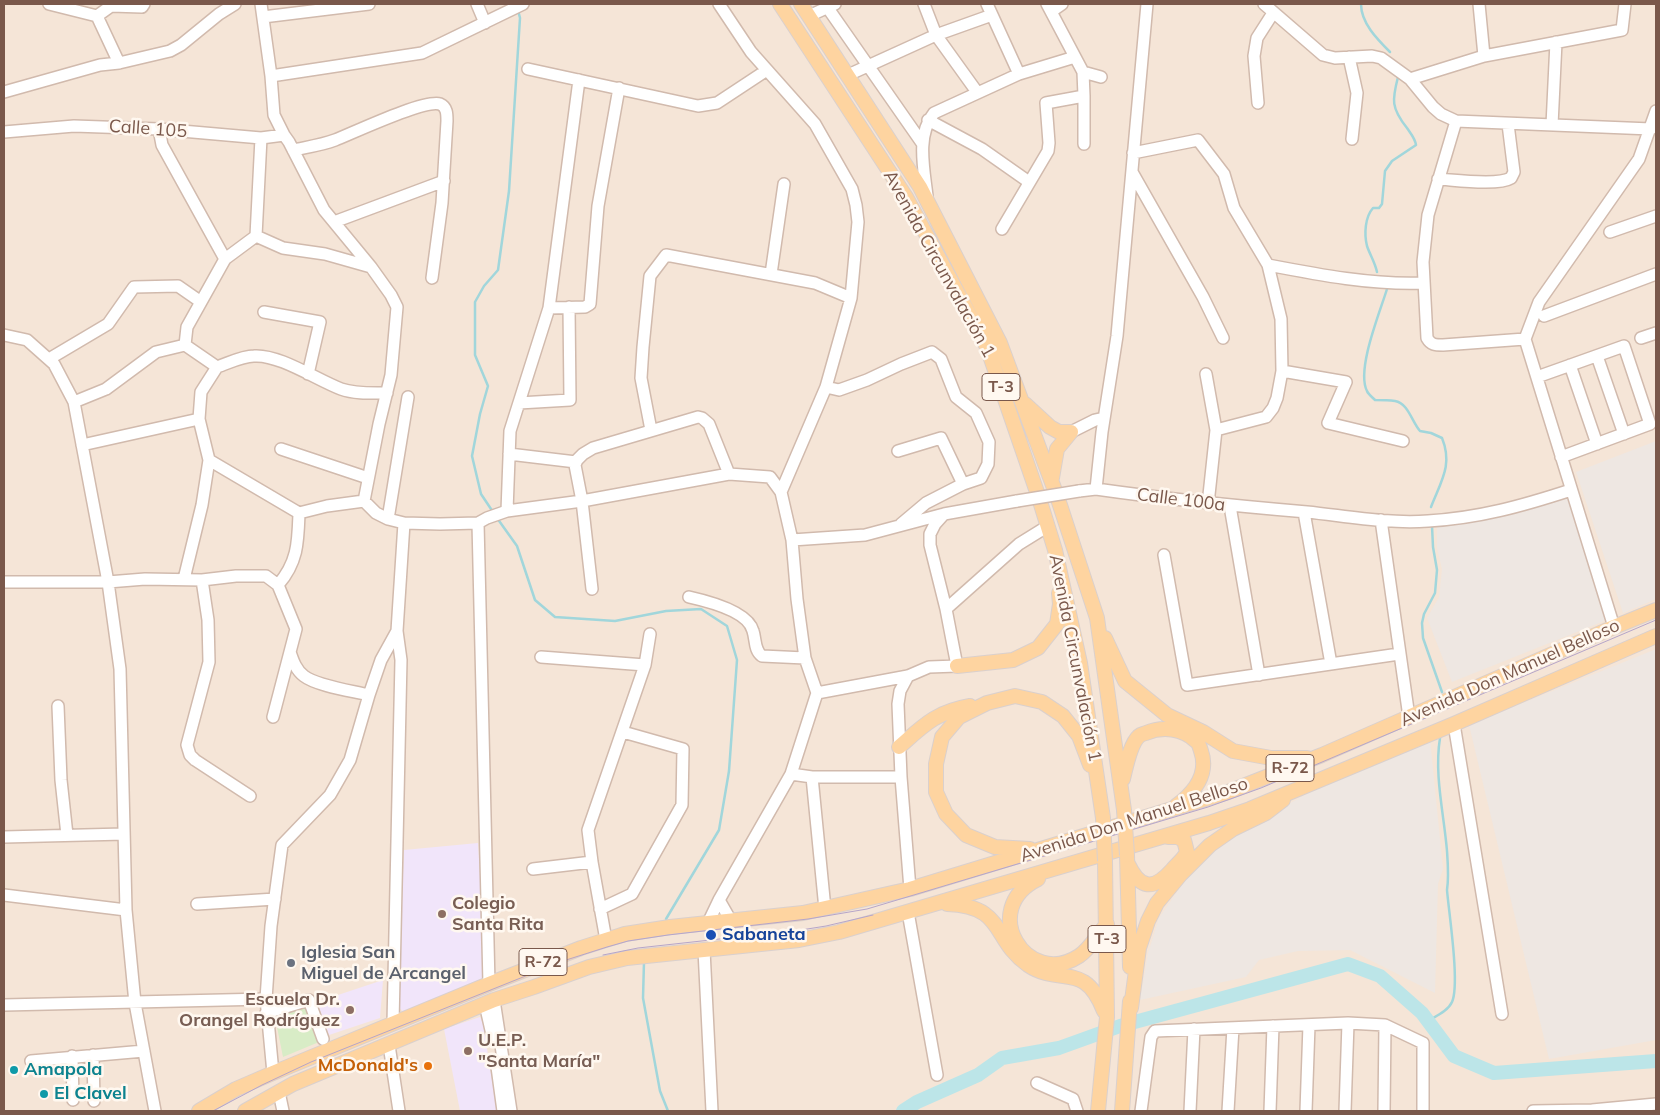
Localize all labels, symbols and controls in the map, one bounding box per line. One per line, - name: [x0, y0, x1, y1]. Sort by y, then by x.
- street label: Calle 105: [108, 115, 188, 143]
- street label: Avenida Circunvalación 1: [878, 167, 1000, 361]
- road number: T-3: [982, 374, 1020, 401]
- street label: Calle 100a: [1135, 484, 1227, 516]
- street label: Avenida Circunvalación 1: [1044, 553, 1106, 763]
- street label: Avenida Don Manuel Belloso: [1397, 615, 1623, 731]
- road number: R-72: [1266, 754, 1314, 781]
- street label: Avenida Don Manuel Belloso: [1017, 773, 1251, 867]
- place label: Colegio Santa Rita: [452, 893, 544, 936]
- marker: Colegio Santa Rita: [436, 908, 448, 920]
- place label: Sabaneta: [722, 924, 806, 946]
- road number: T-3: [1088, 926, 1126, 952]
- marker: Sabaneta: [704, 928, 718, 942]
- place label: Iglesia San Miguel de Arcangel: [301, 942, 466, 984]
- road number: R-72: [519, 949, 567, 976]
- marker: Iglesia San Miguel de Arcangel: [285, 957, 297, 969]
- place label: Escuela Dr. Orangel Rodríguez: [179, 989, 340, 1032]
- marker: Escuela Dr. Orangel Rodríguez: [344, 1004, 356, 1016]
- place label: U.E.P. "Santa María": [478, 1030, 600, 1072]
- marker: U.E.P. "Santa María": [462, 1045, 474, 1057]
- place label: McDonald's: [318, 1055, 418, 1077]
- place label: Amapola: [24, 1059, 103, 1081]
- marker: McDonald's: [422, 1060, 434, 1072]
- marker: Amapola: [8, 1064, 20, 1076]
- place label: El Clavel: [54, 1083, 127, 1105]
- marker: El Clavel: [38, 1088, 50, 1100]

